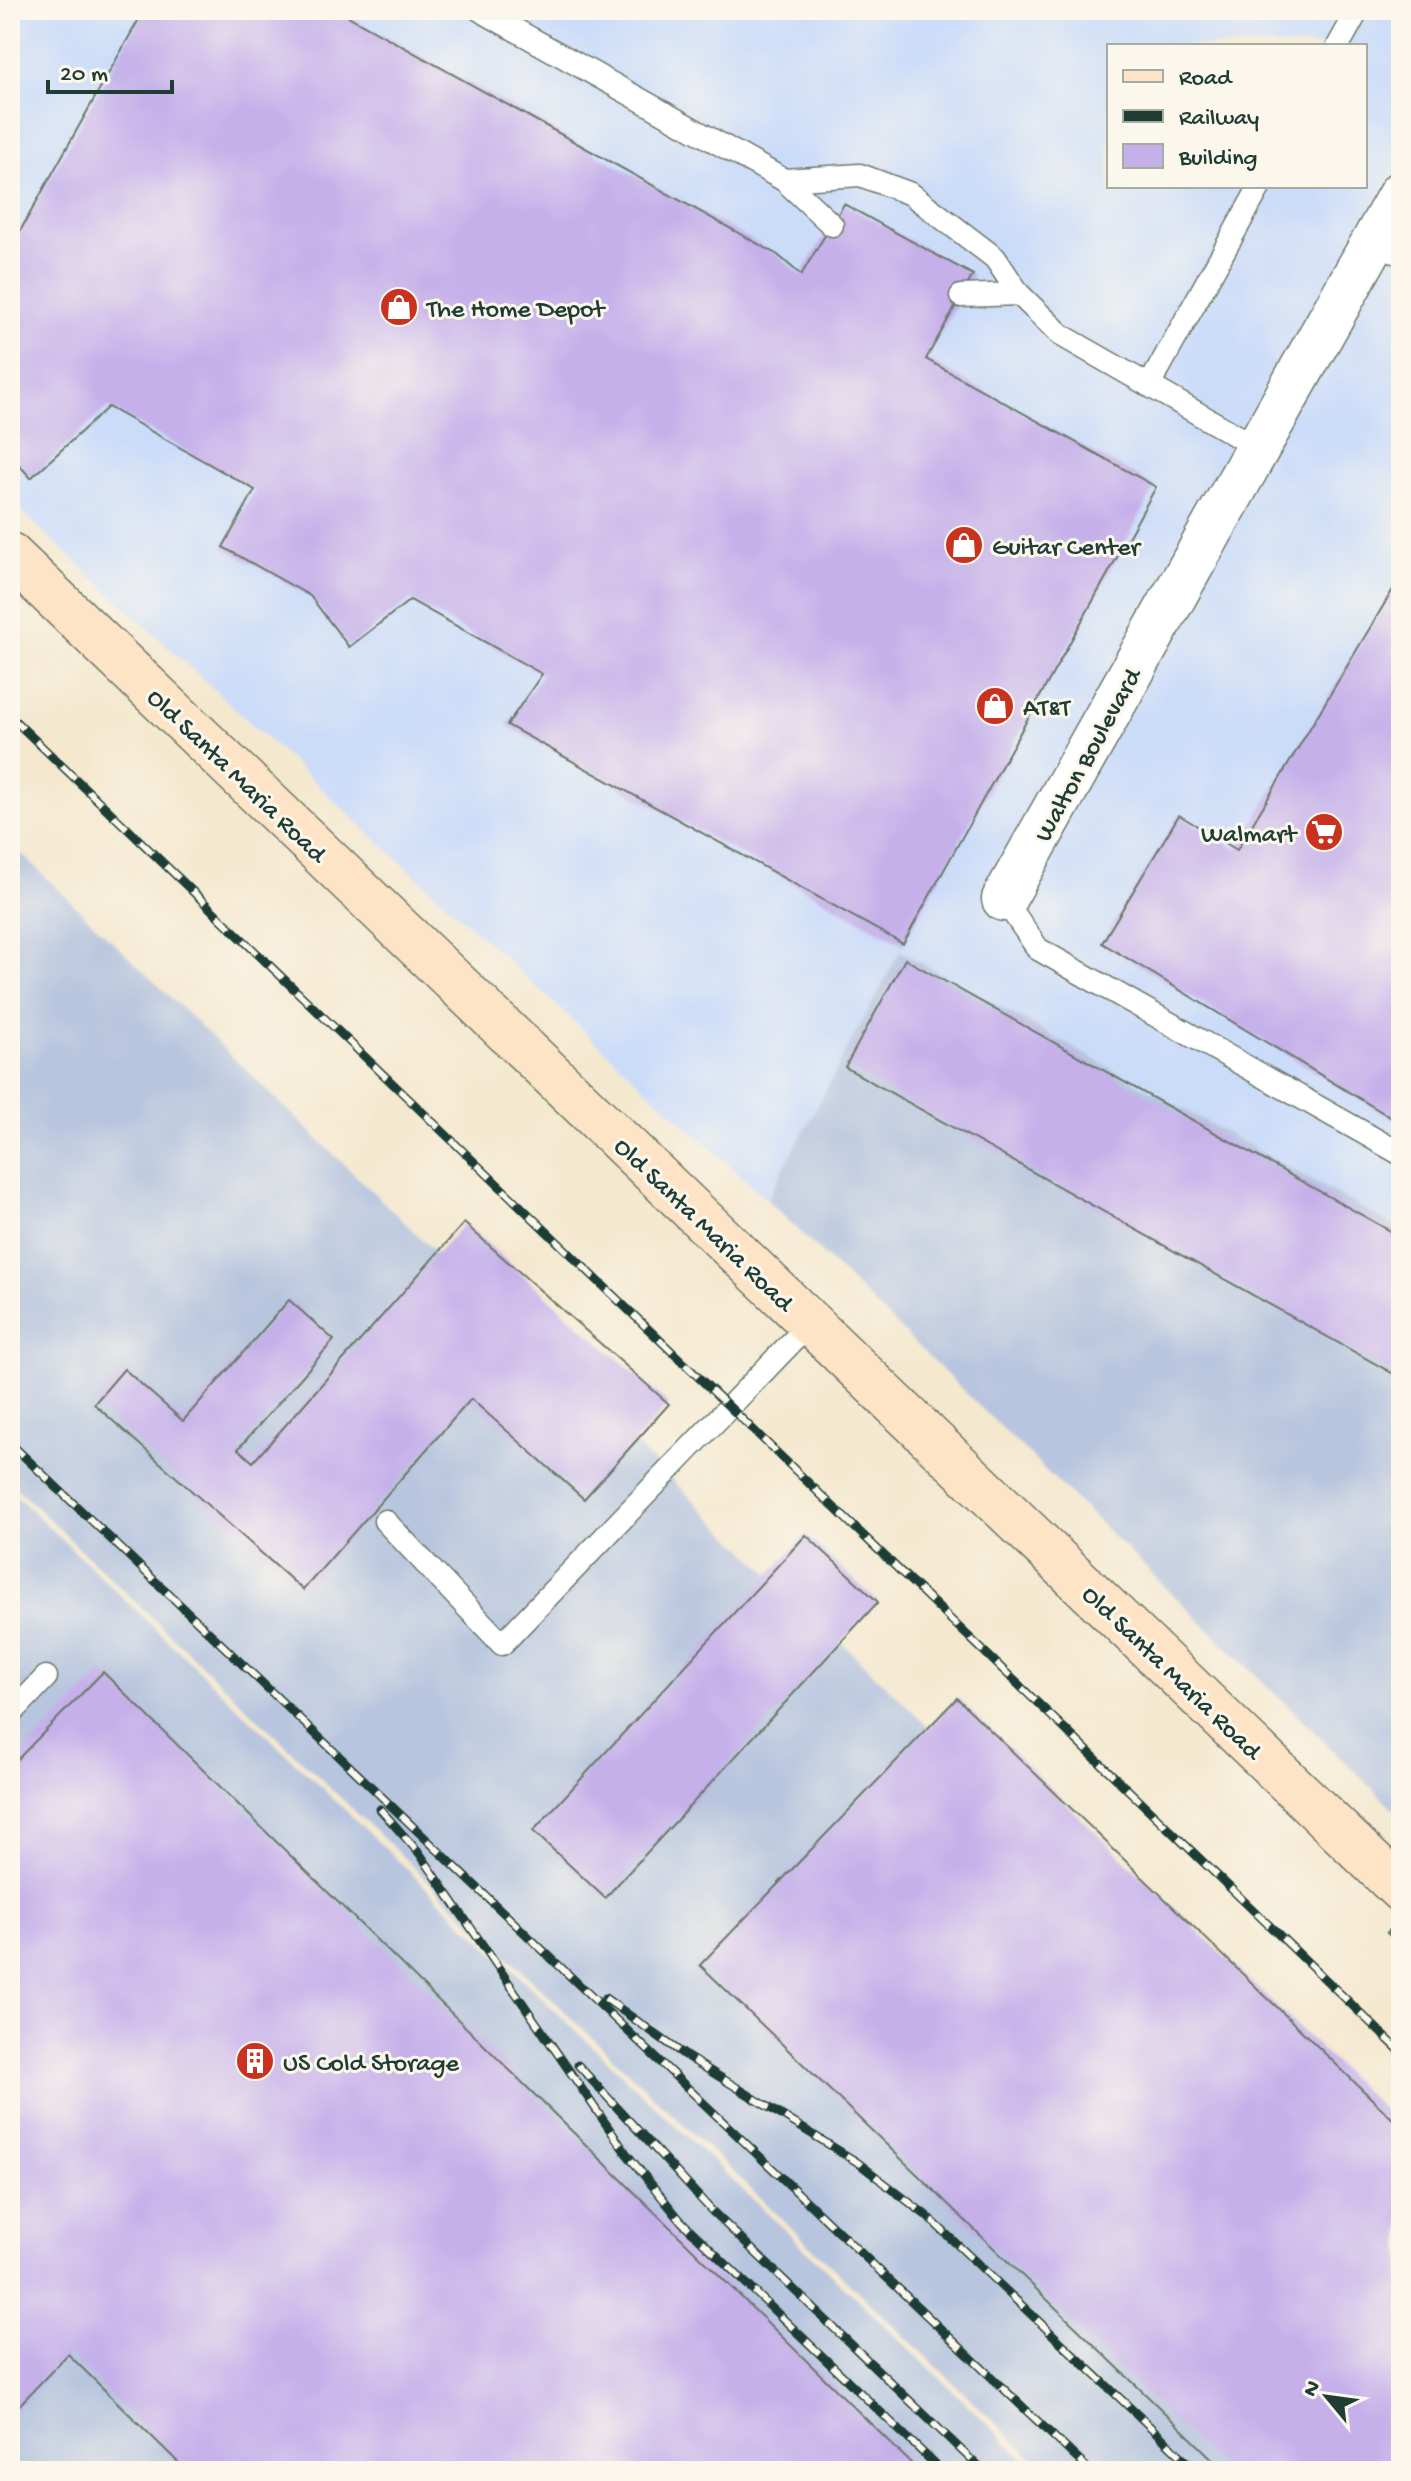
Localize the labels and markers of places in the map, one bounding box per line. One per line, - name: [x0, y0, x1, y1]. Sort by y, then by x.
- shop icon: The Home Depot: [378, 286, 420, 328]
- place label: The Home Depot: [425, 296, 607, 327]
- shop icon: Guitar Center: [943, 524, 985, 566]
- place label: Guitar Center: [992, 534, 1143, 565]
- shop icon: AT&T: [974, 685, 1016, 727]
- place label: AT&T: [1023, 695, 1071, 726]
- supermarket icon: Walmart: [1303, 811, 1345, 853]
- place label: Walmart: [1201, 821, 1298, 852]
- building icon: US Cold Storage: [234, 2040, 276, 2082]
- place label: US Cold Storage: [283, 2050, 460, 2081]

